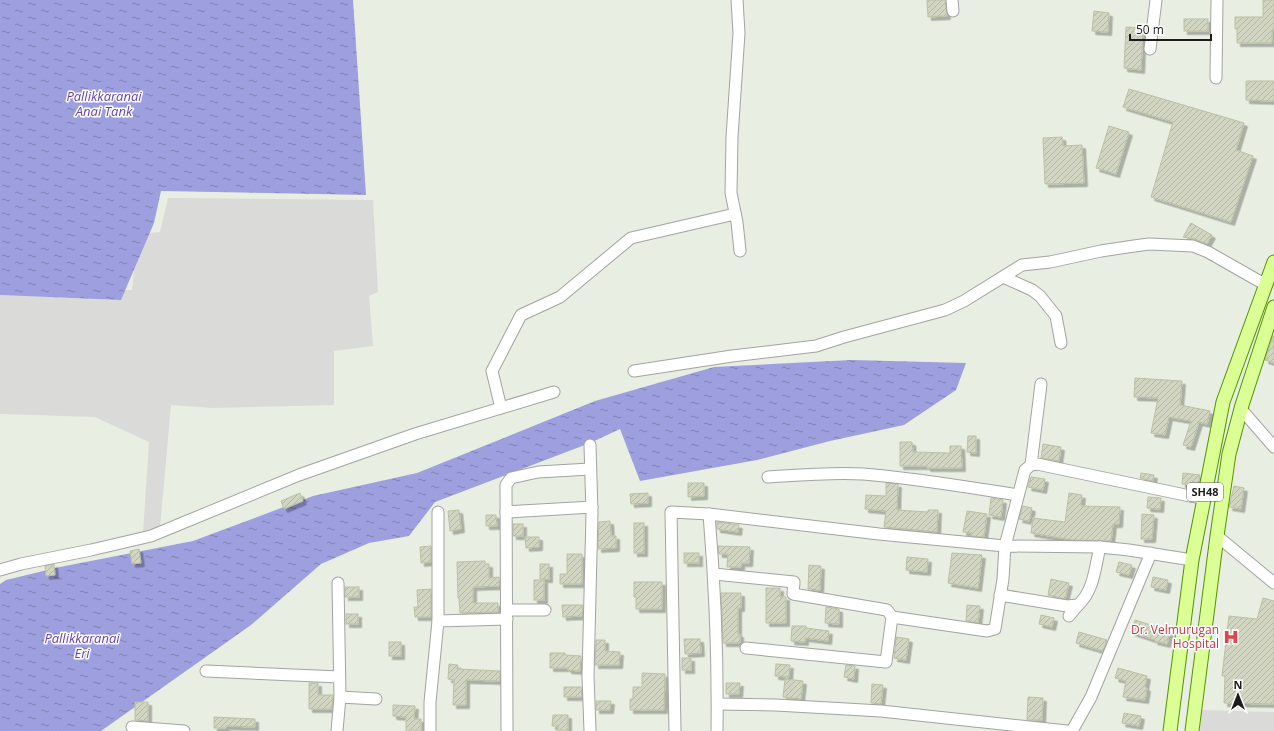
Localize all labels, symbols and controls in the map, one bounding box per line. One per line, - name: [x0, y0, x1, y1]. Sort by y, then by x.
- scale bar: [1130, 16, 1211, 42]
- text: 50 m: [1136, 21, 1164, 38]
- water label: Pallikkaranai Anai Tank: [66, 87, 142, 120]
- road number: SH48: [1187, 483, 1223, 501]
- place label: Dr. Velmurugan Hospital: [1131, 621, 1219, 652]
- hospital icon: Dr. Velmurugan Hospital: [1222, 628, 1240, 646]
- water label: Pallikkaranai Eri: [44, 629, 120, 662]
- north arrow: [1218, 675, 1258, 715]
- text: N: [1234, 677, 1242, 692]

